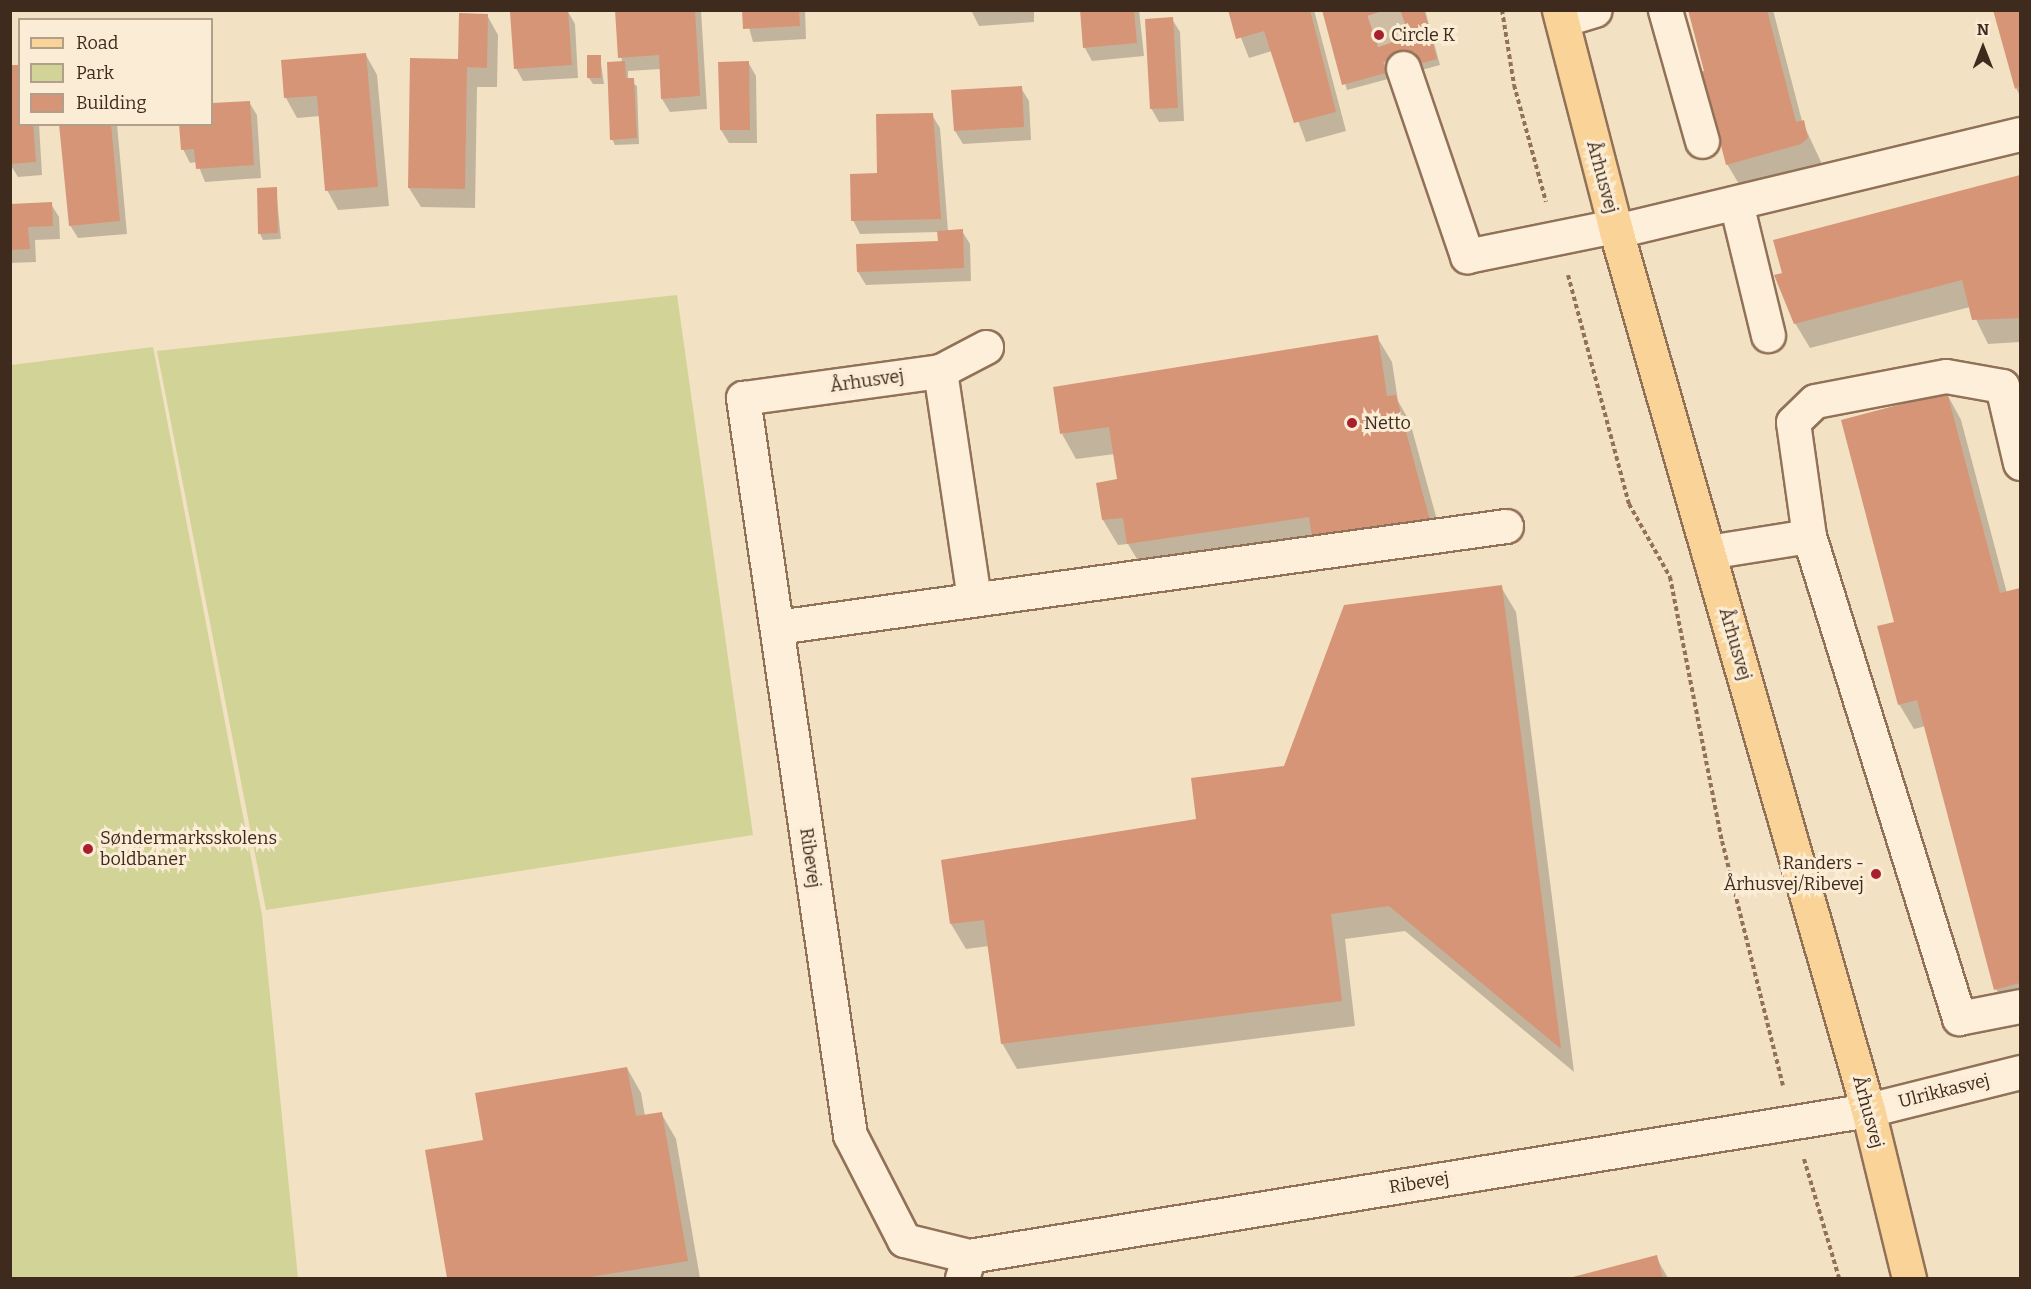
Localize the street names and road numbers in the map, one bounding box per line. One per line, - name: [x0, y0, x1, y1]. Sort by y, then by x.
- street label: Århusvej: [1582, 138, 1622, 216]
- street label: Århusvej: [829, 365, 905, 397]
- street label: Århusvej: [1714, 605, 1756, 683]
- street label: Ribevej: [795, 827, 825, 889]
- street label: Ulrikkasvej: [1896, 1069, 1992, 1113]
- street label: Århusvej: [1848, 1073, 1888, 1151]
- street label: Ribevej: [1387, 1168, 1451, 1198]

